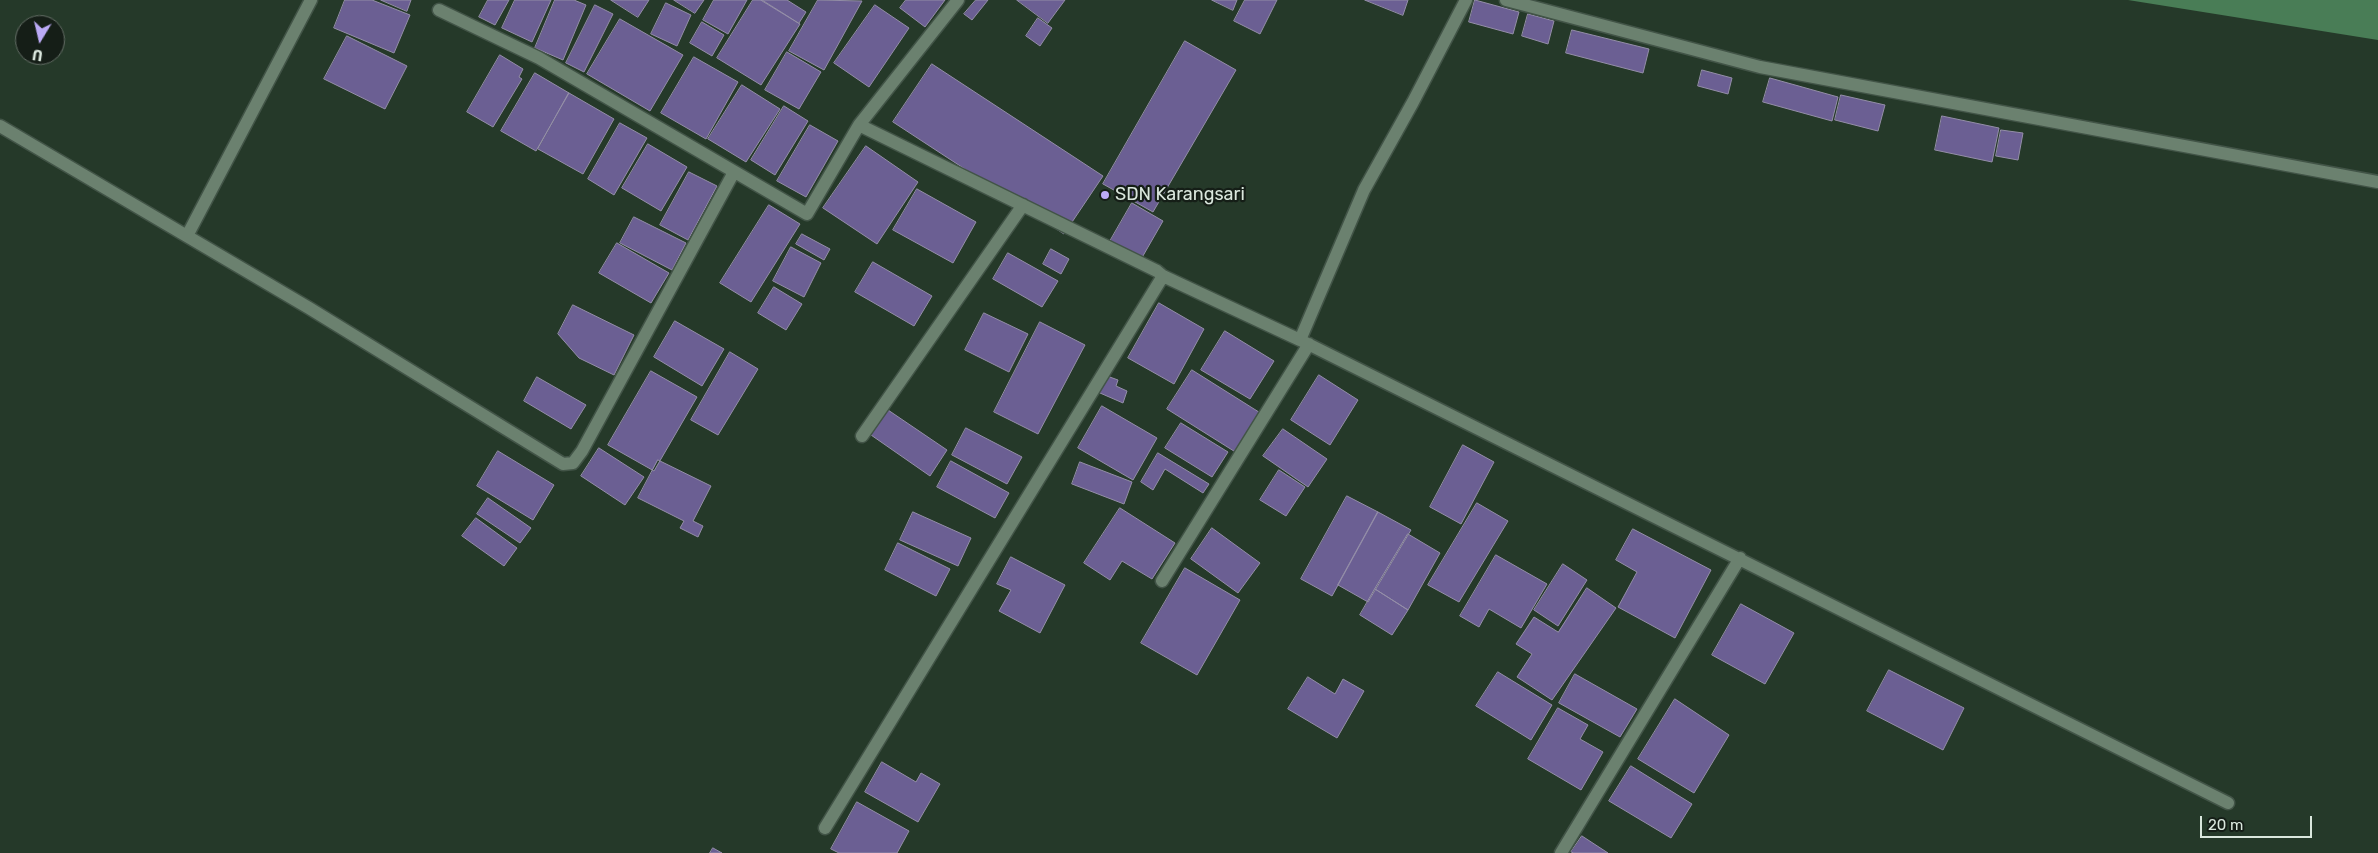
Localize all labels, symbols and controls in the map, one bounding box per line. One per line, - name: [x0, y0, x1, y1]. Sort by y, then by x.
- north arrow: [15, 15, 65, 65]
- text: U: [31, 45, 44, 64]
- place label: SDN Karangsari: [1115, 184, 1245, 206]
- marker: SDN Karangsari: [1099, 189, 1111, 201]
- scale bar: [2203, 806, 2316, 838]
- text: 20 m: [2208, 816, 2243, 834]

